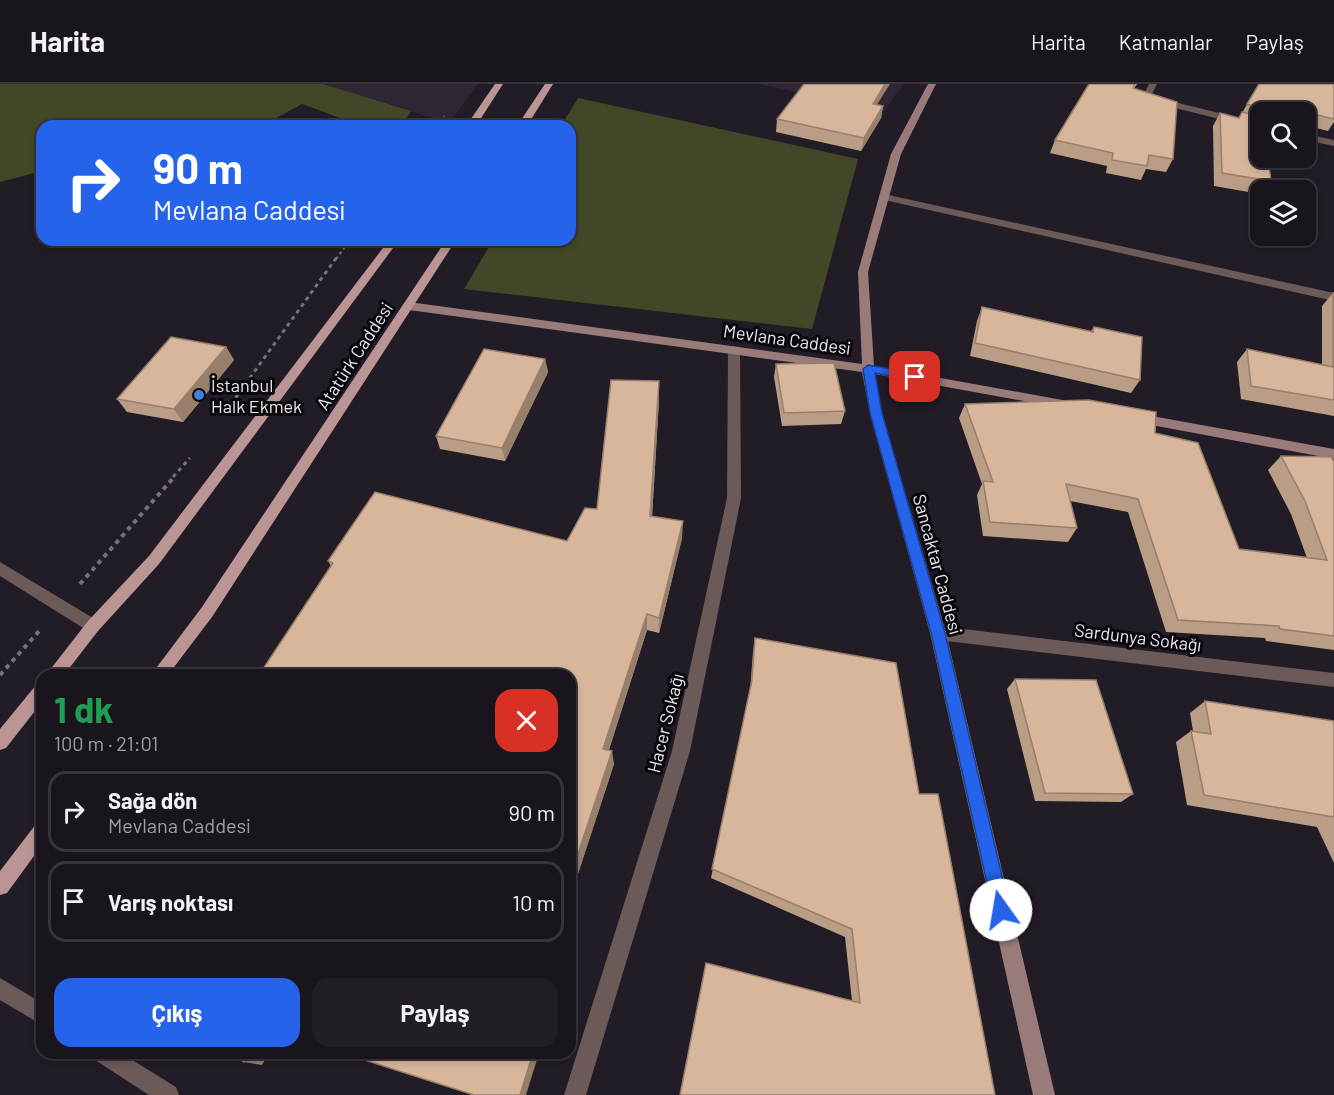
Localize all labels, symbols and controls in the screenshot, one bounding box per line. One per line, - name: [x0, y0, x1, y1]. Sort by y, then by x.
- text: Harita: [30, 24, 105, 58]
- text: Harita: [1031, 29, 1086, 54]
- text: Katmanlar: [1119, 29, 1213, 54]
- text: Paylaş: [1246, 29, 1304, 54]
- map controls: [1250, 102, 1316, 246]
- button: search: [1250, 102, 1316, 168]
- text: 90 m: [153, 142, 243, 192]
- icon: right: [54, 144, 132, 222]
- button: layers: [1250, 180, 1316, 246]
- text: Mevlana Caddesi: [153, 193, 345, 225]
- street label: Atatürk Caddesi: [311, 298, 397, 414]
- street label: Mevlana Caddesi: [722, 319, 852, 359]
- pin: [889, 351, 940, 402]
- icon: arrive: [898, 360, 931, 393]
- place label: İstanbul Halk Ekmek: [211, 374, 302, 417]
- marker: İstanbul Halk Ekmek: [192, 388, 206, 402]
- street label: Sancaktar Caddesi: [909, 491, 967, 637]
- street label: Sardunya Sokağı: [1073, 618, 1203, 656]
- street label: Hacer Sokağı: [642, 671, 688, 775]
- text: 1 dk: [54, 687, 114, 730]
- button: close: [495, 689, 558, 752]
- text: 100 m · 21:01: [54, 731, 158, 755]
- text: Sağa dön: [108, 787, 197, 813]
- icon: right: [57, 795, 90, 828]
- text: 90 m: [509, 799, 555, 825]
- text: Mevlana Caddesi: [108, 813, 250, 837]
- position arrow: [969, 878, 1033, 942]
- icon: arrive: [57, 885, 90, 918]
- text: Varış noktası: [108, 889, 233, 915]
- text: 10 m: [512, 889, 555, 915]
- button: Çıkış: [54, 978, 300, 1047]
- button: Paylaş: [312, 978, 558, 1047]

